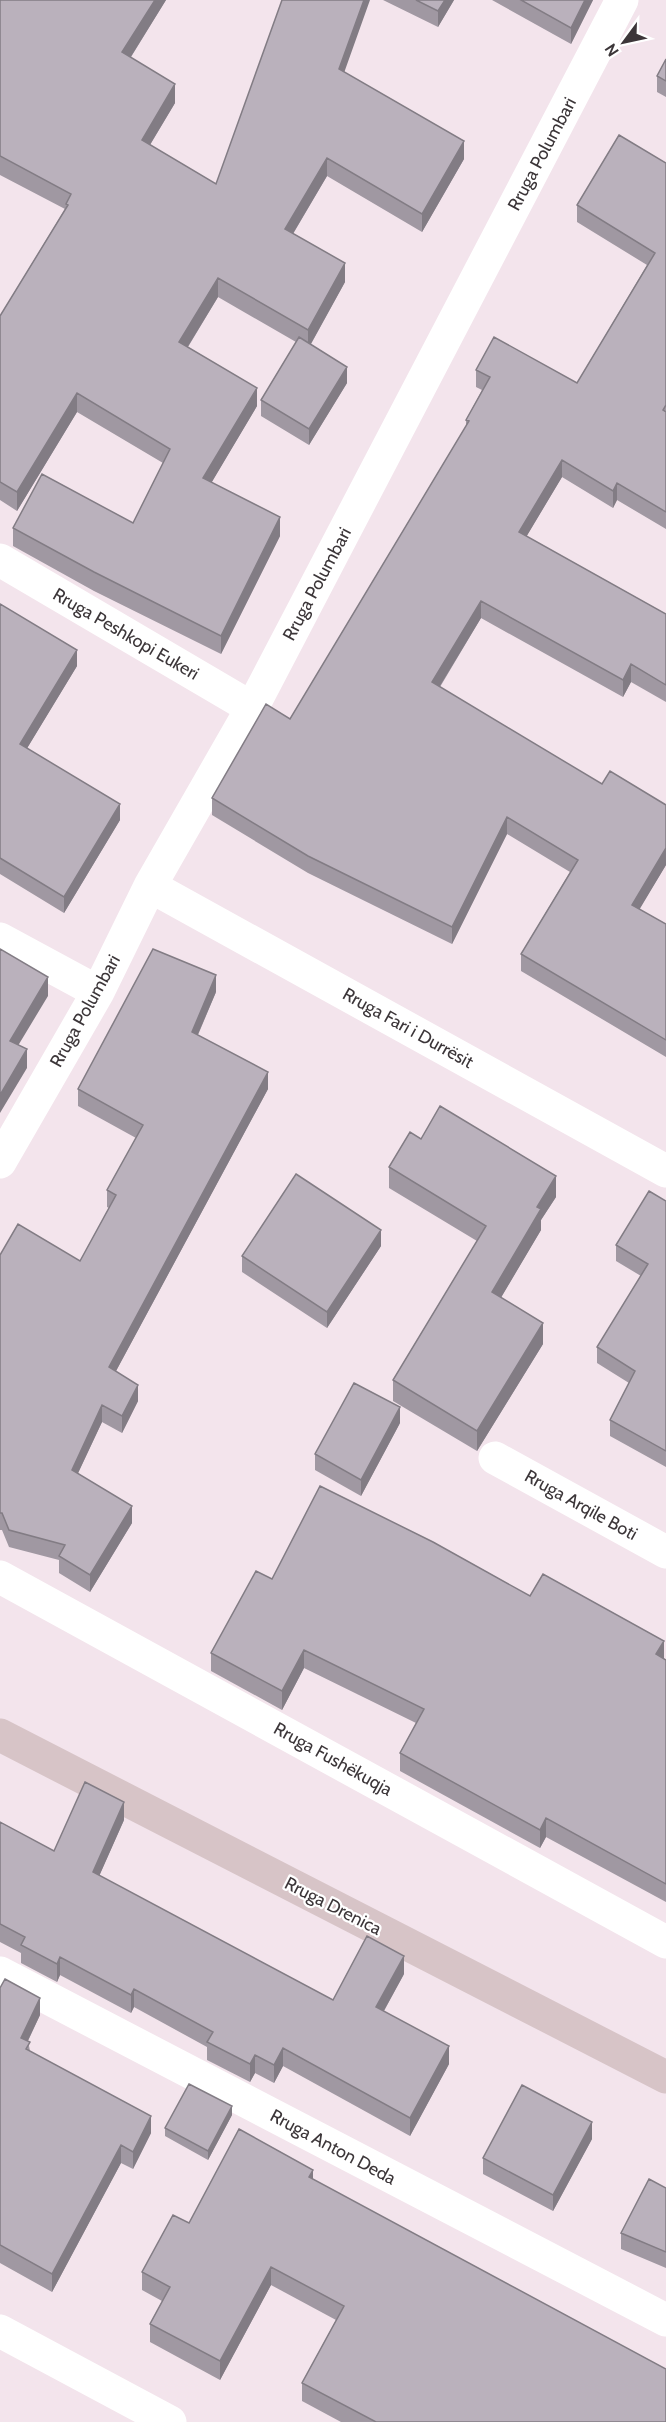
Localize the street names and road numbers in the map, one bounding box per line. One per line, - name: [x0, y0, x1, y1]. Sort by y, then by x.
- street label: Rruga Polumbari: [503, 94, 581, 214]
- street label: Rruga Polumbari: [278, 524, 356, 644]
- street label: Rruga Peshkopi Eukeri: [49, 583, 203, 685]
- street label: Rruga Polumbari: [45, 951, 125, 1071]
- street label: Rruga Fari i Durrësit: [339, 983, 477, 1073]
- street label: Rruga Arqile Boti: [521, 1465, 641, 1545]
- street label: Rruga Fushëkuqja: [270, 1717, 396, 1801]
- street label: Rruga Drenica: [281, 1872, 385, 1940]
- street label: Rruga Anton Deda: [266, 2105, 400, 2190]

